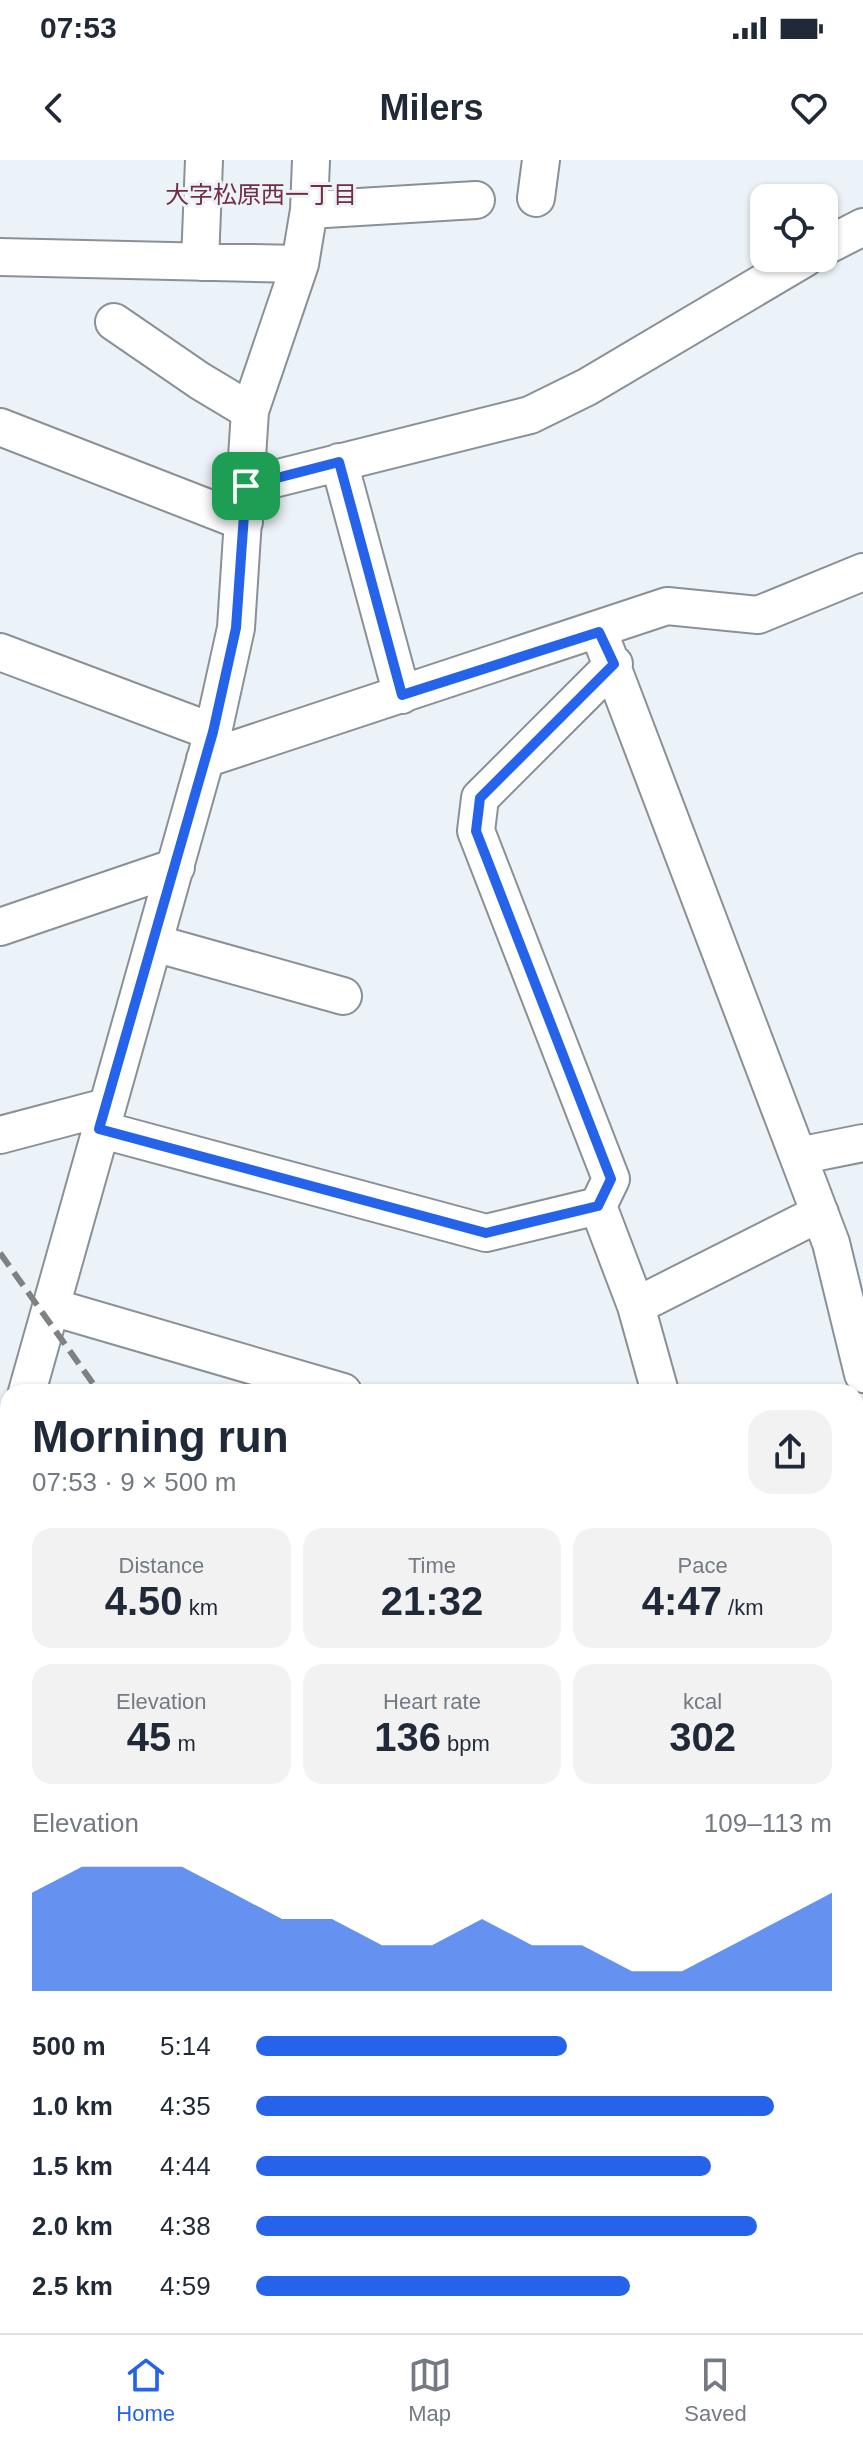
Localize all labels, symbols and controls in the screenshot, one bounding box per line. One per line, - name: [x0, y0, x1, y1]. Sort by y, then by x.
- text: 07:53: [40, 11, 117, 44]
- icon: back: [32, 86, 76, 130]
- icon: heart: [787, 86, 831, 130]
- text: Milers: [379, 87, 484, 128]
- district label: 大字松原西一丁目: [165, 181, 357, 208]
- map controls: [750, 184, 838, 272]
- button: locate: [750, 184, 838, 272]
- pin: [212, 452, 280, 520]
- icon: arrive: [224, 464, 268, 508]
- button: share: [748, 1410, 832, 1494]
- text: Morning run: [32, 1412, 289, 1461]
- text: 07:53 · 9 × 500 m: [32, 1467, 237, 1497]
- text: Distance: [119, 1553, 204, 1578]
- text: Time: [408, 1553, 456, 1578]
- text: Pace: [678, 1553, 728, 1578]
- text: 4.50: [105, 1579, 183, 1623]
- text: 21:32: [381, 1579, 483, 1623]
- text: 4:47: [642, 1579, 722, 1623]
- text: km: [183, 1595, 218, 1620]
- text: /km: [722, 1595, 763, 1620]
- text: Elevation: [116, 1689, 207, 1714]
- text: Heart rate: [383, 1689, 481, 1714]
- text: kcal: [683, 1689, 722, 1714]
- text: 45: [127, 1715, 171, 1759]
- text: 136: [374, 1715, 441, 1759]
- text: 302: [669, 1715, 736, 1759]
- text: m: [171, 1731, 196, 1756]
- text: bpm: [441, 1731, 490, 1756]
- text: Elevation: [32, 1808, 139, 1838]
- text: 109–113 m: [704, 1808, 832, 1838]
- text: 500 m: [32, 2031, 106, 2061]
- text: 5:14: [160, 2031, 211, 2061]
- text: 1.0 km: [32, 2091, 113, 2121]
- text: 4:35: [160, 2091, 211, 2121]
- text: 1.5 km: [32, 2151, 113, 2181]
- text: 4:44: [160, 2151, 211, 2181]
- text: 2.0 km: [32, 2211, 113, 2241]
- text: 4:38: [160, 2211, 211, 2241]
- text: 2.5 km: [32, 2271, 113, 2301]
- text: 4:59: [160, 2271, 211, 2301]
- tab: Home: [116, 2353, 175, 2427]
- tab: Map: [408, 2353, 452, 2427]
- tab: Saved: [684, 2353, 747, 2427]

